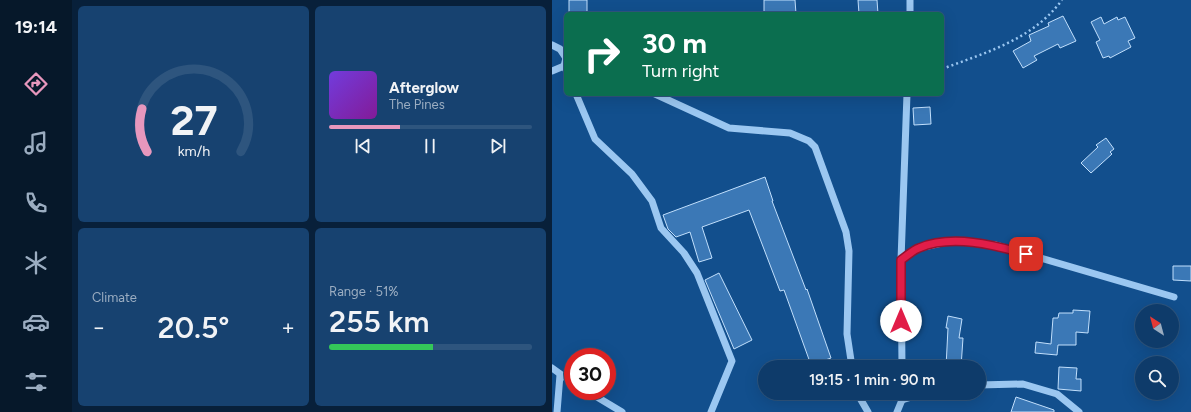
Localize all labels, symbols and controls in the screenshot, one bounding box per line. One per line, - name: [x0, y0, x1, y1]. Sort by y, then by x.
- text: 19:14: [15, 16, 57, 38]
- text: 30 m: [642, 26, 707, 60]
- icon: right: [576, 28, 628, 80]
- text: Turn right: [642, 60, 719, 82]
- icon: directions: [22, 70, 50, 98]
- text: Afterglow: [389, 79, 459, 97]
- text: 27: [170, 95, 217, 145]
- text: The Pines: [389, 97, 445, 112]
- icon: music: [22, 129, 50, 157]
- icon: previous: [352, 135, 374, 157]
- icon: pause: [419, 135, 441, 157]
- icon: next: [487, 135, 509, 157]
- text: km/h: [177, 142, 210, 160]
- icon: phone: [22, 189, 50, 217]
- pin: [1009, 237, 1043, 271]
- icon: arrive: [1015, 243, 1037, 265]
- icon: climate: [22, 249, 50, 277]
- text: Range · 51%: [329, 284, 399, 299]
- text: Climate: [92, 290, 137, 305]
- position arrow: [880, 300, 922, 342]
- text: 255 km: [329, 303, 429, 340]
- north arrow: [1135, 304, 1179, 348]
- map controls: [1135, 304, 1179, 400]
- icon: car: [22, 308, 50, 336]
- text: 20.5°: [158, 309, 230, 346]
- text: −: [92, 314, 106, 341]
- text: +: [281, 314, 295, 341]
- speed limit sign: 30: [564, 348, 616, 400]
- button: search: [1135, 356, 1179, 400]
- icon: filters: [22, 368, 50, 396]
- text: 19:15 · 1 min · 90 m: [809, 371, 935, 389]

